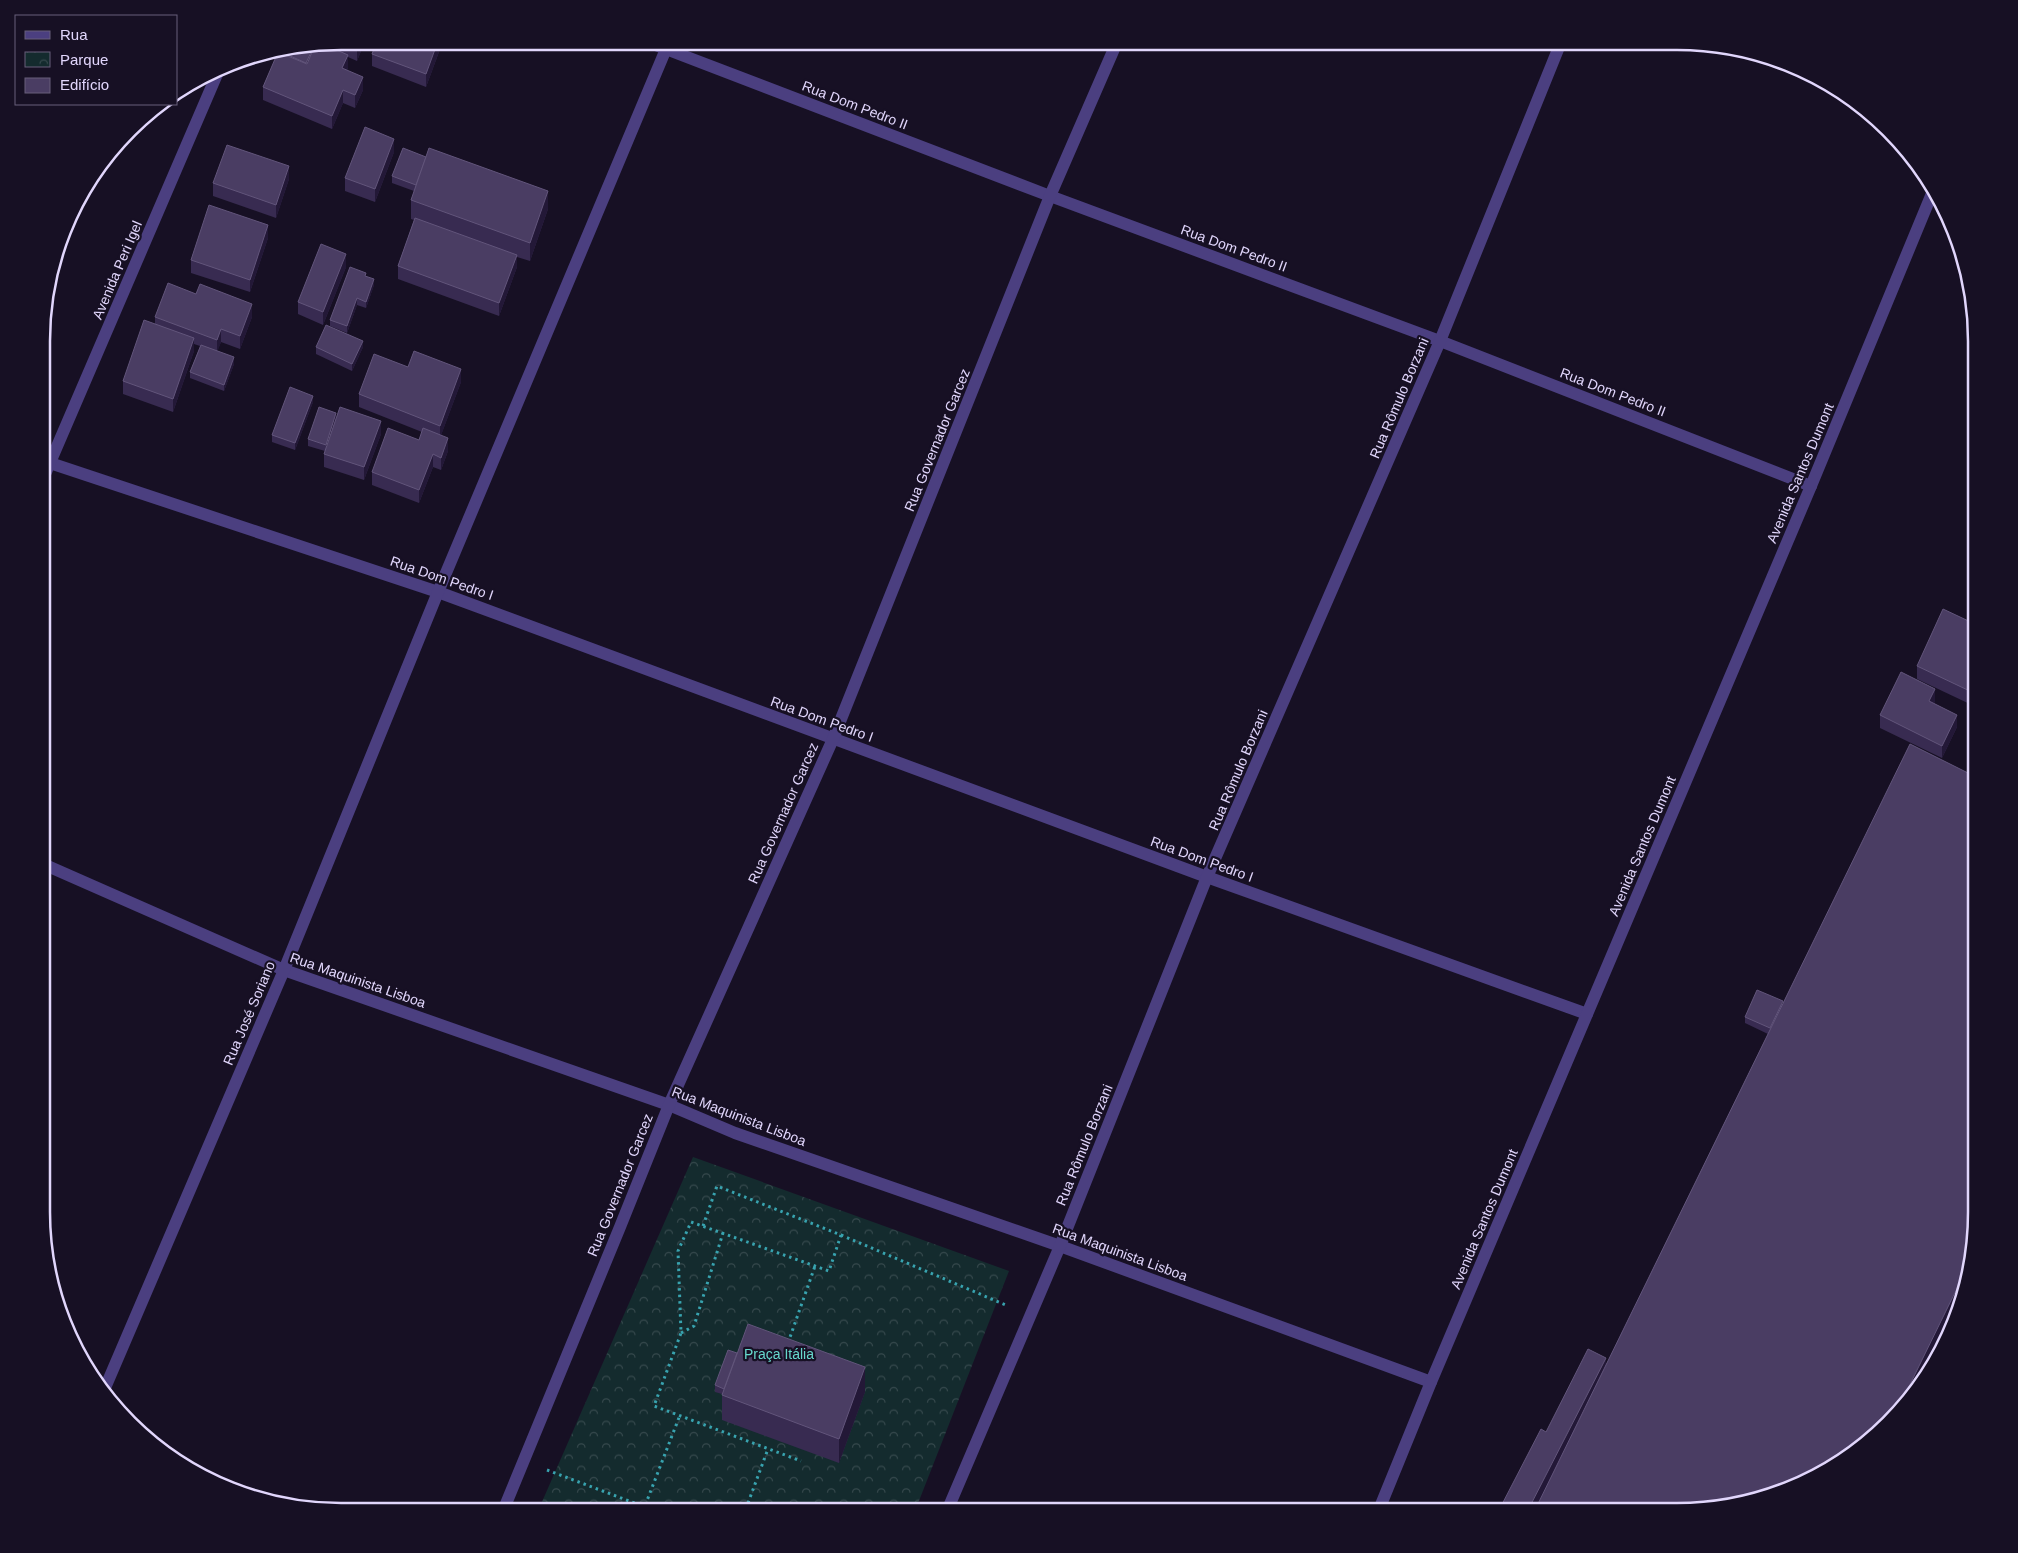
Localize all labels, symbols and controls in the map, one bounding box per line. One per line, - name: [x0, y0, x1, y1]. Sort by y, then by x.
- legend: [15, 15, 178, 105]
- text: Rua: [60, 26, 88, 43]
- text: Parque: [60, 51, 108, 68]
- text: Edifício: [60, 76, 109, 93]
- street label: Rua Dom Pedro II: [800, 77, 910, 133]
- street label: Avenida Peri Igel: [89, 218, 145, 322]
- street label: Rua Dom Pedro II: [1179, 221, 1289, 275]
- street label: Rua Rômulo Borzani: [1366, 335, 1432, 461]
- street label: Rua Dom Pedro II: [1558, 364, 1668, 420]
- street label: Rua Governador Garcez: [901, 366, 973, 514]
- street label: Avenida Santos Dumont: [1763, 400, 1837, 546]
- street label: Rua Dom Pedro I: [388, 553, 496, 603]
- street label: Rua Dom Pedro I: [768, 693, 876, 745]
- street label: Rua Rômulo Borzani: [1205, 707, 1271, 833]
- street label: Rua Governador Garcez: [745, 740, 821, 886]
- street label: Avenida Santos Dumont: [1605, 773, 1679, 919]
- street label: Rua Dom Pedro I: [1148, 833, 1256, 885]
- street label: Rua Maquinista Lisboa: [288, 949, 428, 1011]
- street label: Rua José Soriano: [220, 958, 278, 1067]
- street label: Rua Rômulo Borzani: [1052, 1082, 1116, 1208]
- street label: Rua Maquinista Lisboa: [670, 1083, 809, 1149]
- street label: Rua Governador Garcez: [584, 1111, 656, 1259]
- street label: Avenida Santos Dumont: [1447, 1146, 1521, 1292]
- street label: Rua Maquinista Lisboa: [1050, 1220, 1190, 1284]
- park label: Praça Itália: [744, 1346, 814, 1362]

